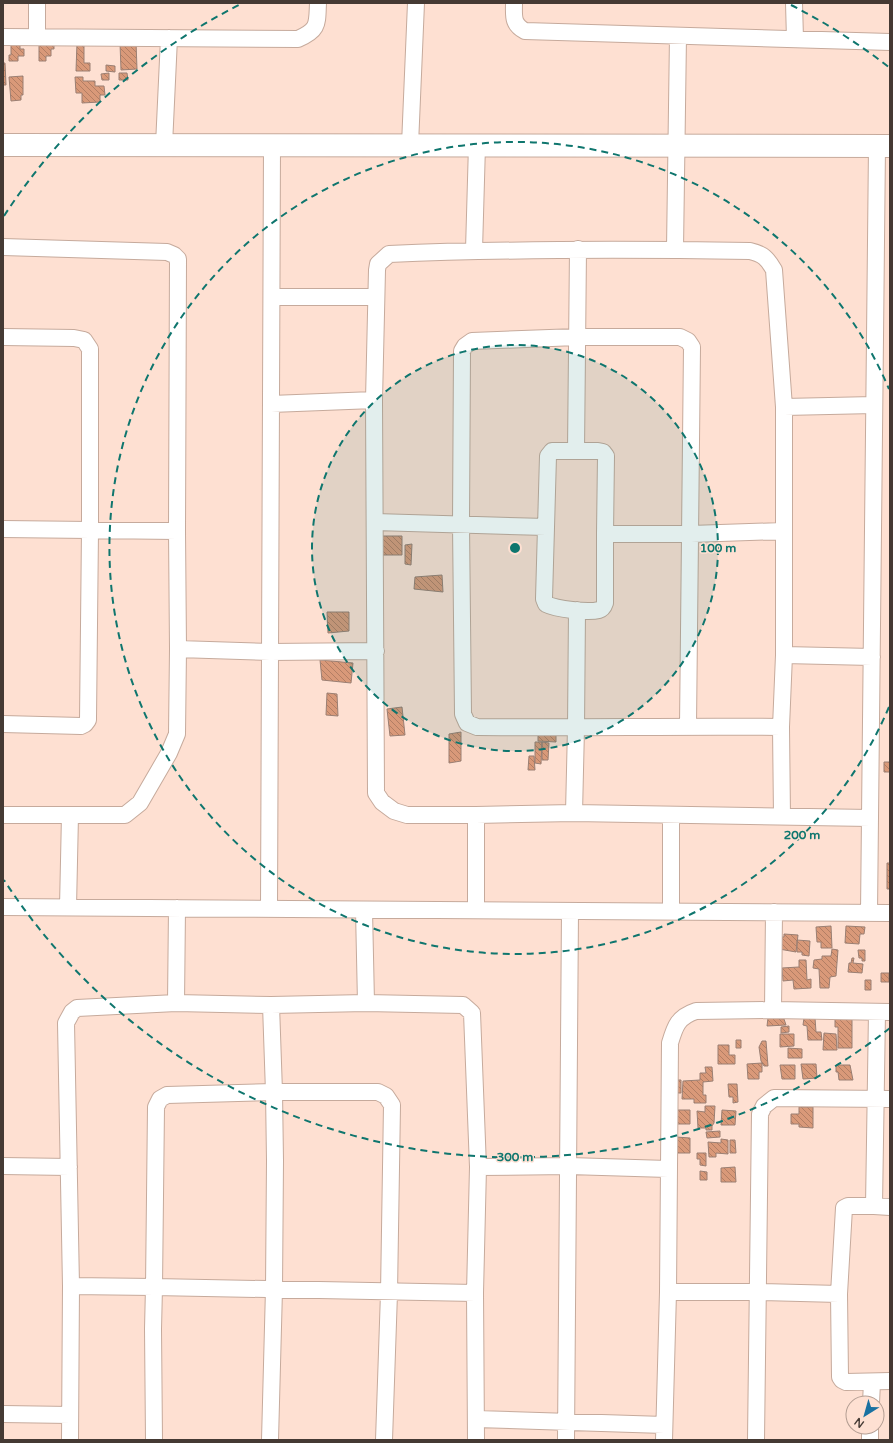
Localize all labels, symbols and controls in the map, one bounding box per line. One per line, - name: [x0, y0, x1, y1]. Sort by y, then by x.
- centre of rings: [508, 541, 522, 555]
- text: 100 m: [700, 541, 736, 555]
- text: 200 m: [784, 828, 820, 842]
- text: 300 m: [497, 1150, 533, 1164]
- north arrow: [845, 1395, 885, 1435]
- text: N: [852, 1415, 867, 1430]

